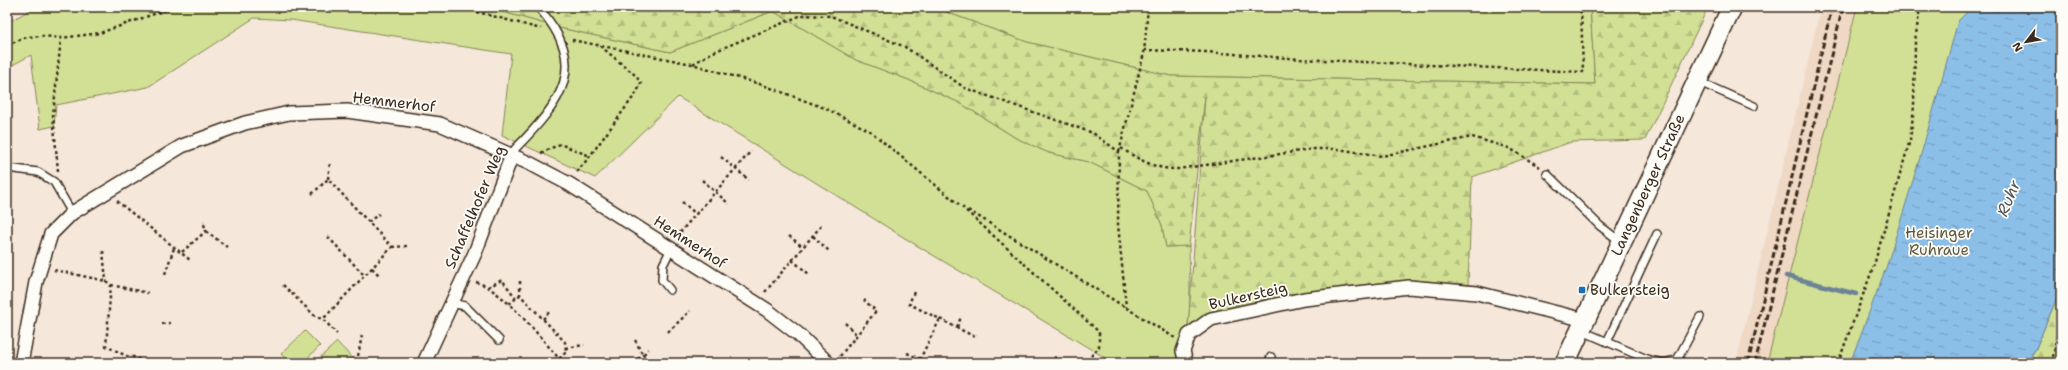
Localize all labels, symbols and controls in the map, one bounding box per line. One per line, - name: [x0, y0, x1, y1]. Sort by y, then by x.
- north arrow: [2006, 22, 2046, 62]
- text: N: [2009, 39, 2027, 54]
- street label: Hemmerhof: [351, 87, 437, 117]
- street label: Langenberger Straße: [1606, 111, 1690, 259]
- street label: Schaffelhofer Weg: [440, 142, 510, 272]
- water label: Ruhr: [1992, 177, 2025, 219]
- street label: Hemmerhof: [650, 211, 731, 273]
- park label: Heisinger Ruhraue: [1905, 223, 1973, 260]
- street label: Bulkersteig: [1207, 277, 1289, 315]
- place label: Bulkersteig: [1590, 280, 1670, 300]
- marker: Bulkersteig: [1577, 285, 1587, 295]

